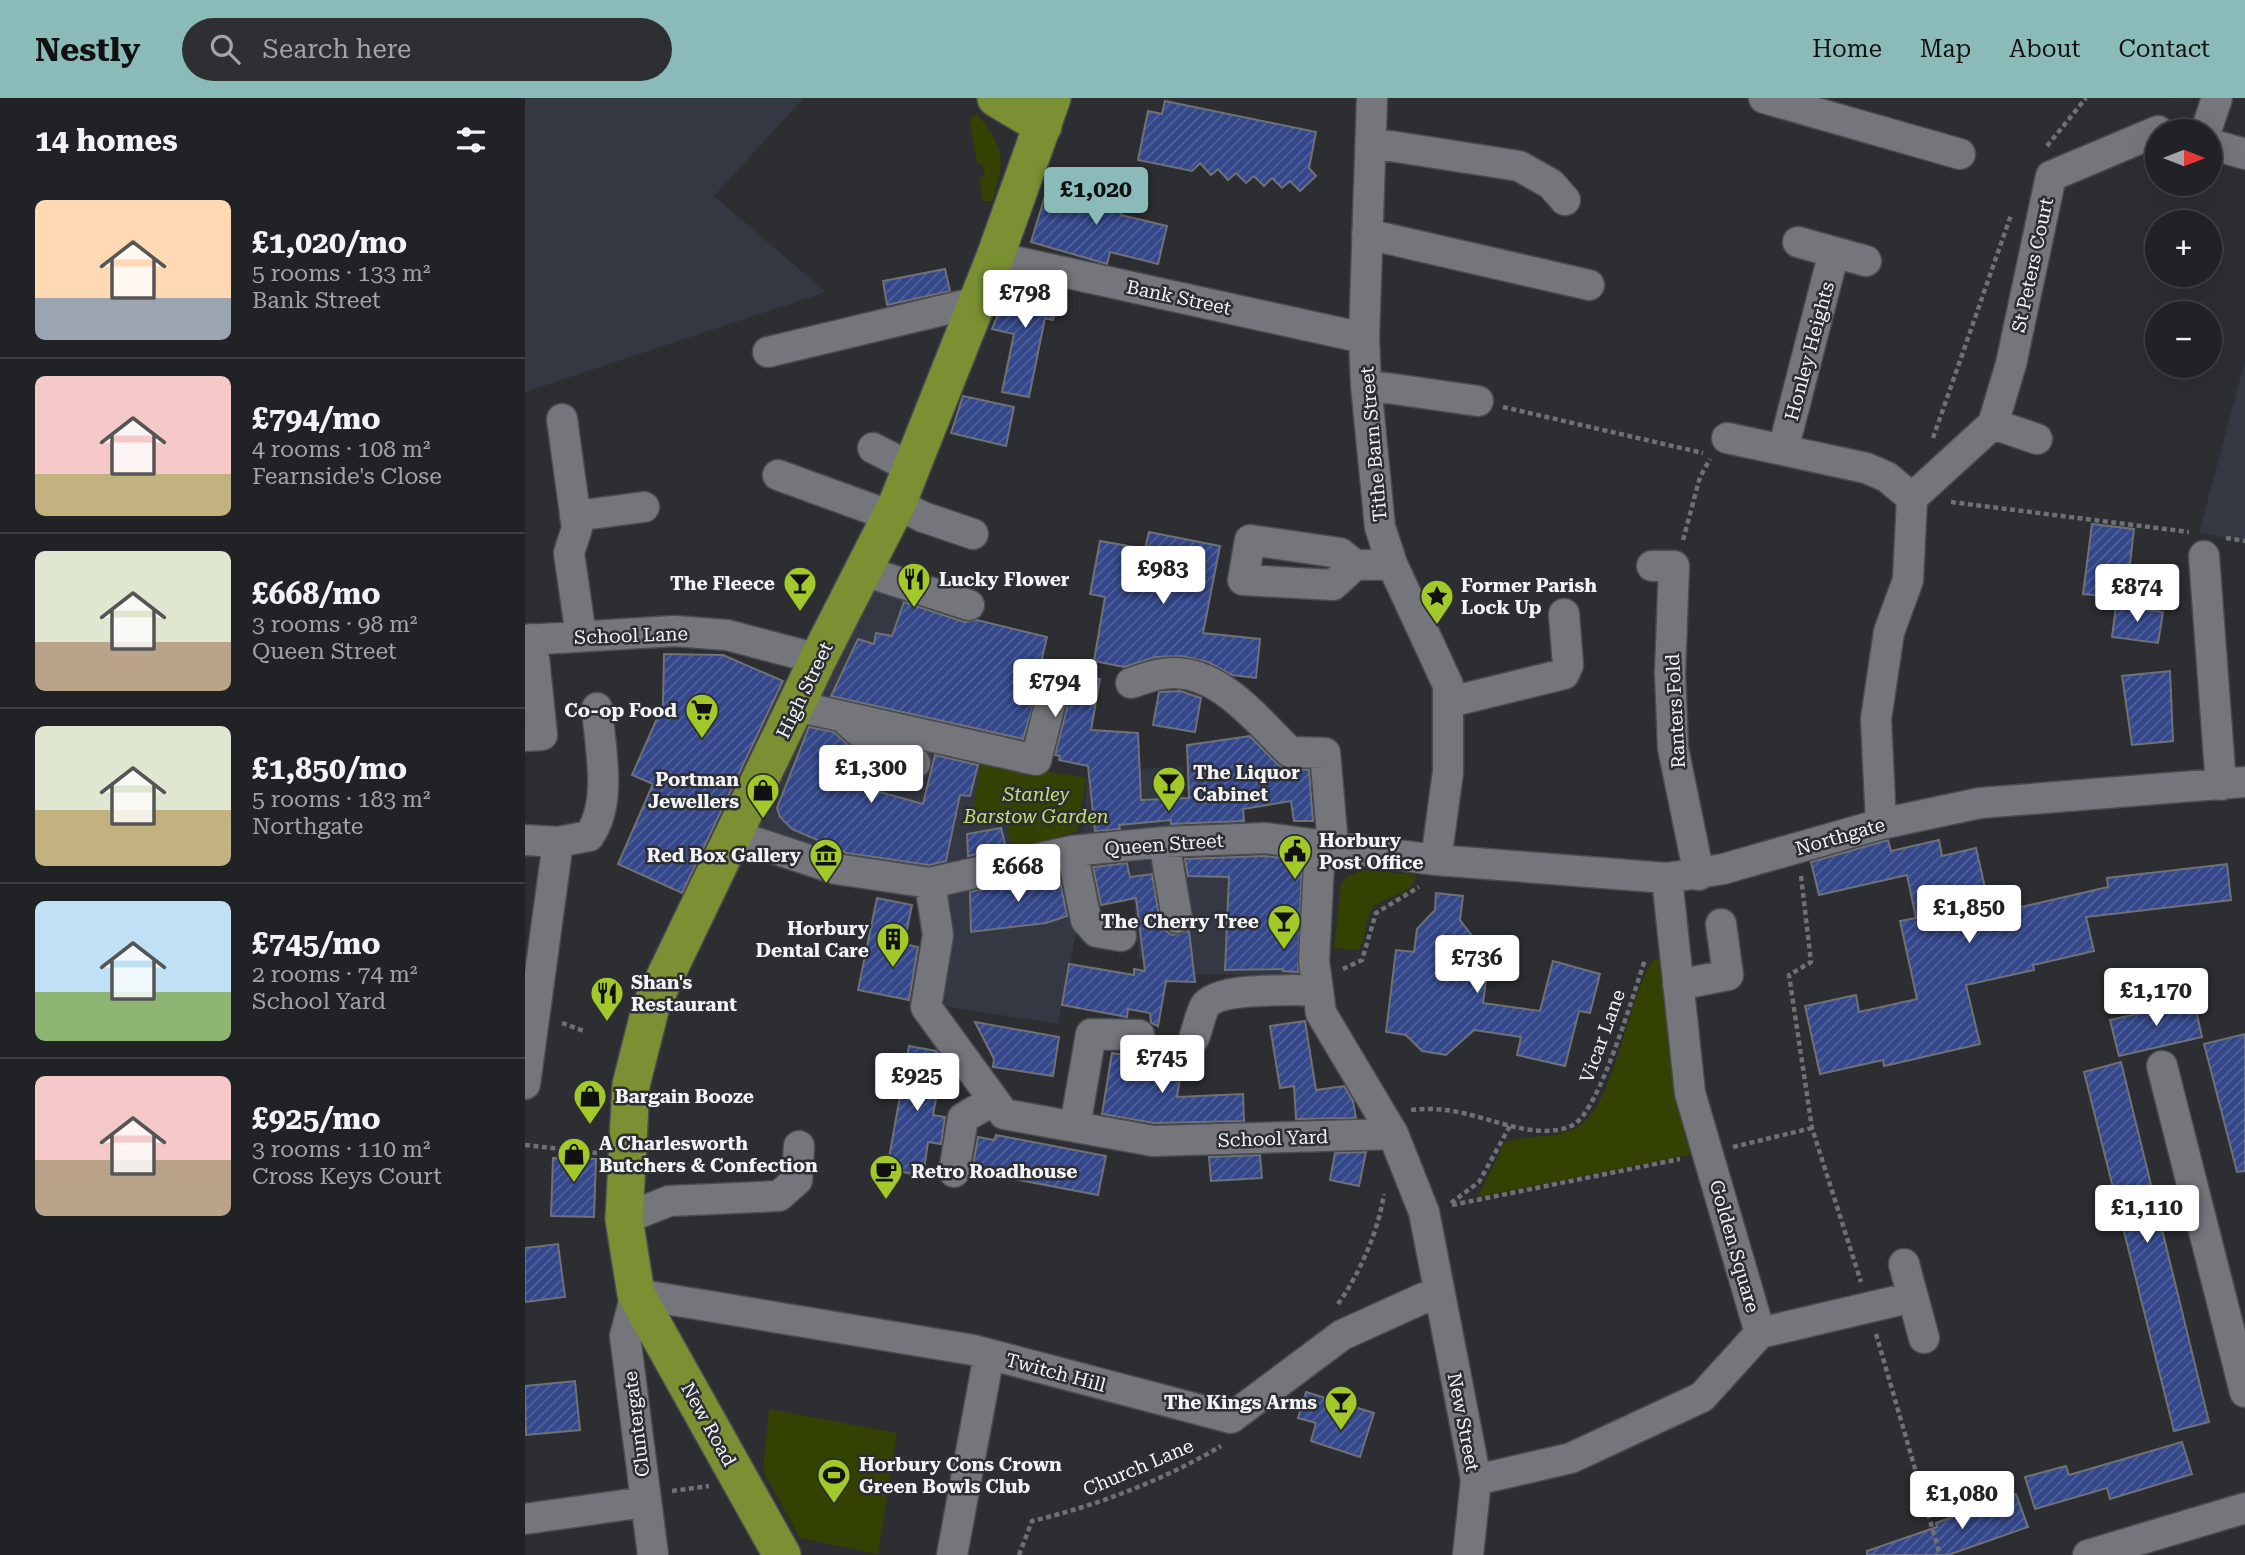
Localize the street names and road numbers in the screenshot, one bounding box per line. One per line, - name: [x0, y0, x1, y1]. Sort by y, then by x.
- street label: St Peters Court: [2007, 196, 2058, 335]
- street label: Bank Street: [1125, 275, 1233, 320]
- street label: Honley Heights: [1780, 279, 1839, 423]
- street label: Tithe Barn Street: [1355, 365, 1392, 522]
- street label: School Lane: [574, 622, 688, 649]
- street label: High Street: [771, 638, 838, 742]
- street label: Ranters Fold: [1661, 653, 1690, 769]
- street label: Northgate: [1793, 813, 1888, 860]
- street label: Queen Street: [1104, 829, 1224, 860]
- street label: Vicar Lane: [1575, 986, 1630, 1086]
- street label: School Yard: [1217, 1125, 1329, 1152]
- street label: Golden Square: [1705, 1177, 1764, 1315]
- street label: Twitch Hill: [1003, 1348, 1109, 1397]
- street label: Cluntergate: [619, 1370, 654, 1478]
- street label: New Street: [1443, 1371, 1484, 1474]
- street label: New Road: [676, 1378, 741, 1470]
- street label: Church Lane: [1079, 1434, 1197, 1501]

